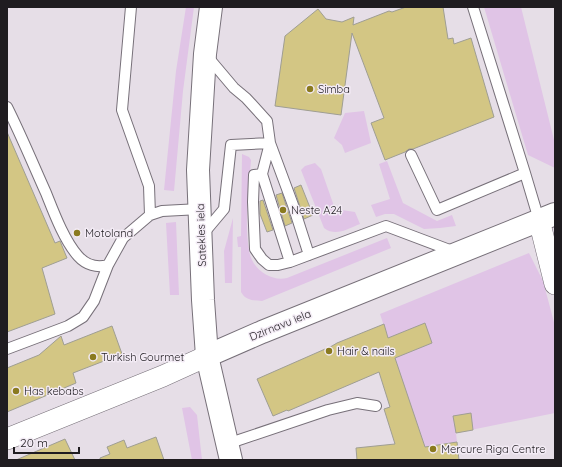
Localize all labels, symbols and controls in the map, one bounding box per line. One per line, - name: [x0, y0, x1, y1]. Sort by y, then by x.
- place label: Simba: [318, 82, 350, 96]
- marker: Simba: [305, 84, 315, 94]
- street label: Satekles iela: [193, 203, 209, 267]
- place label: Neste A24: [291, 203, 342, 217]
- marker: Neste A24: [278, 205, 288, 215]
- place label: Motoland: [85, 226, 133, 240]
- marker: Motoland: [72, 228, 82, 238]
- street label: Dzirnavu iela: [247, 306, 313, 344]
- place label: Hair & nails: [337, 344, 395, 358]
- marker: Hair & nails: [324, 346, 334, 356]
- place label: Turkish Gourmet: [101, 350, 184, 364]
- marker: Turkish Gourmet: [88, 352, 98, 362]
- place label: Has kebabs: [24, 384, 84, 398]
- marker: Has kebabs: [11, 386, 21, 396]
- scale bar: [14, 429, 79, 455]
- text: 20 m: [20, 435, 48, 450]
- place label: Mercure Riga Centre: [441, 442, 545, 456]
- marker: Mercure Riga Centre: [428, 444, 438, 454]

